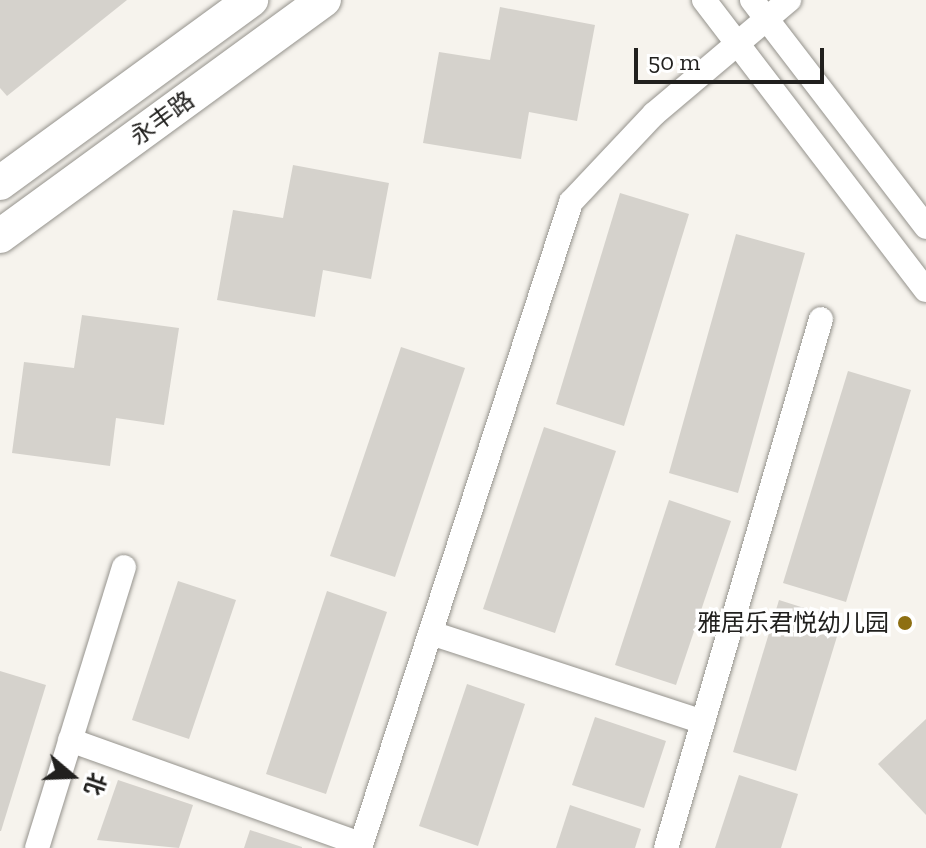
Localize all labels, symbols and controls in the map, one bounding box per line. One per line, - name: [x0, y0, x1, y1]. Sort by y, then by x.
- scale bar: [638, 32, 828, 82]
- text: 50 m: [648, 47, 700, 76]
- street label: 永丰路: [124, 85, 200, 151]
- place label: 雅居乐君悦幼儿园: [697, 609, 889, 637]
- marker: 雅居乐君悦幼儿园: [896, 614, 914, 632]
- north arrow: [32, 736, 112, 816]
- text: 北: [79, 769, 112, 799]

